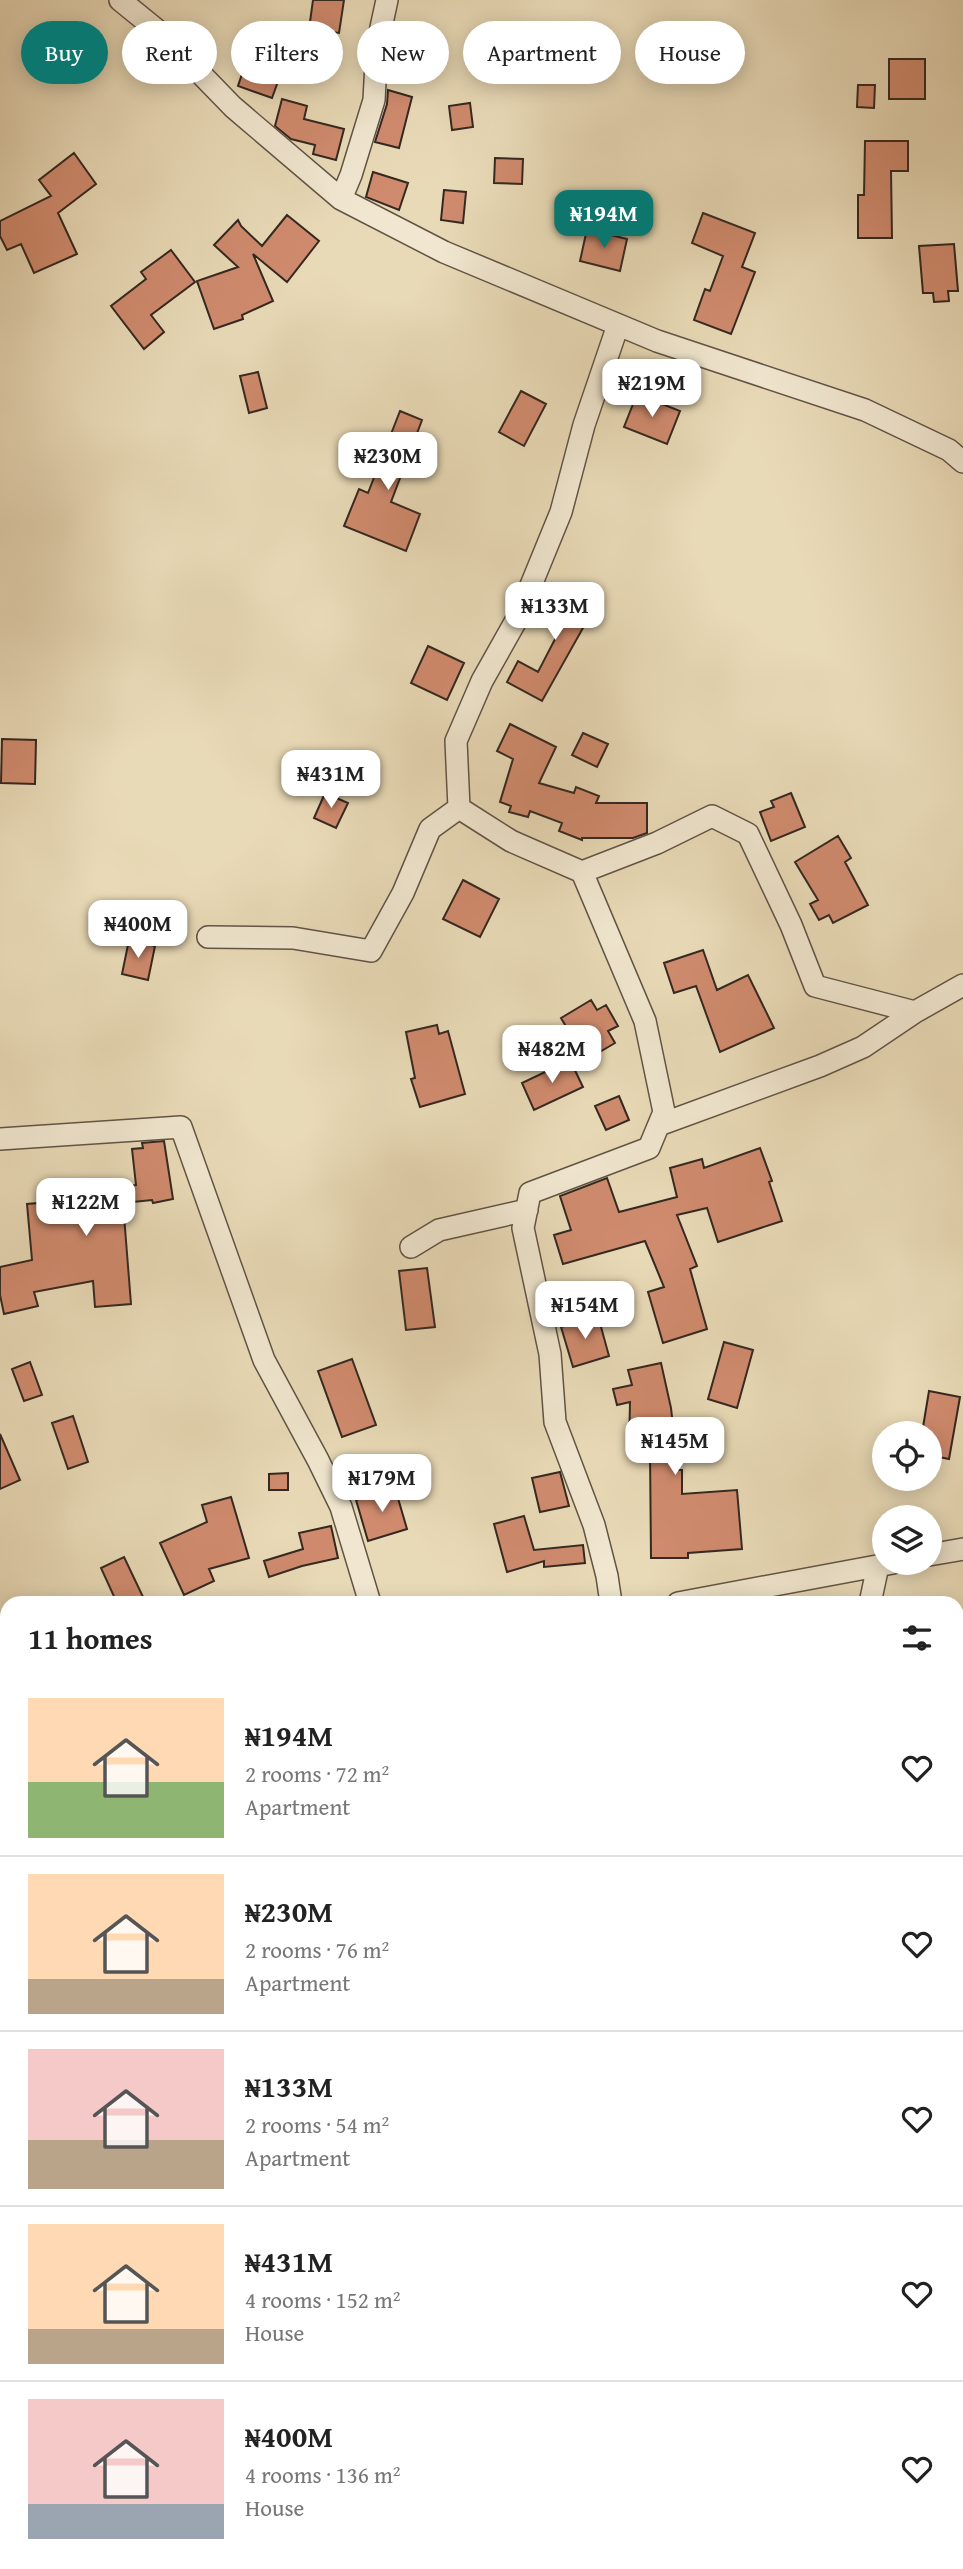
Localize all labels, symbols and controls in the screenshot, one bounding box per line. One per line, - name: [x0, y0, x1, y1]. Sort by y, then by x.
- chip: Buy: [21, 21, 108, 84]
- chip: Rent: [122, 21, 217, 84]
- chip: Filters: [231, 21, 343, 84]
- chip: New: [357, 21, 449, 84]
- chip: Apartment: [463, 21, 621, 84]
- chip: House: [635, 21, 745, 84]
- pin: ₦194M: [555, 190, 653, 250]
- text: ₦194M: [570, 196, 638, 229]
- pin: ₦219M: [603, 360, 701, 419]
- text: ₦219M: [618, 365, 686, 398]
- pin: ₦230M: [339, 433, 437, 492]
- text: ₦230M: [354, 438, 422, 471]
- pin: ₦133M: [506, 582, 604, 642]
- text: ₦133M: [521, 588, 589, 621]
- pin: ₦431M: [282, 750, 380, 810]
- text: ₦431M: [297, 756, 365, 789]
- pin: ₦400M: [89, 900, 187, 960]
- text: ₦400M: [104, 906, 172, 939]
- pin: ₦482M: [503, 1026, 601, 1085]
- text: ₦482M: [518, 1031, 586, 1064]
- pin: ₦122M: [37, 1178, 135, 1238]
- text: ₦122M: [52, 1184, 120, 1217]
- pin: ₦154M: [536, 1282, 634, 1341]
- text: ₦154M: [551, 1287, 619, 1320]
- pin: ₦145M: [626, 1418, 724, 1477]
- map controls: [872, 1421, 942, 1575]
- button: locate: [872, 1421, 942, 1491]
- text: ₦145M: [641, 1423, 709, 1456]
- pin: ₦179M: [333, 1454, 431, 1514]
- text: ₦179M: [348, 1460, 416, 1493]
- button: layers: [872, 1505, 942, 1575]
- text: 11 homes: [28, 1616, 153, 1660]
- icon: filters: [898, 1619, 936, 1657]
- text: ₦194M: [245, 1713, 333, 1757]
- icon: home: [84, 1726, 168, 1810]
- icon: heart: [898, 1749, 936, 1787]
- text: 2 rooms · 72 m²: [245, 1757, 389, 1790]
- text: Apartment: [245, 1790, 350, 1823]
- text: ₦230M: [245, 1889, 333, 1933]
- icon: home: [84, 1902, 168, 1986]
- icon: heart: [898, 1925, 936, 1963]
- text: 2 rooms · 76 m²: [245, 1933, 389, 1966]
- text: Apartment: [245, 1966, 350, 1999]
- text: ₦133M: [245, 2064, 333, 2108]
- icon: home: [84, 2077, 168, 2161]
- icon: heart: [898, 2100, 936, 2138]
- text: 2 rooms · 54 m²: [245, 2108, 389, 2141]
- text: Apartment: [245, 2141, 350, 2174]
- text: ₦431M: [245, 2239, 333, 2283]
- icon: home: [84, 2252, 168, 2336]
- icon: heart: [898, 2275, 936, 2313]
- text: 4 rooms · 152 m²: [245, 2283, 400, 2316]
- text: House: [245, 2316, 304, 2349]
- text: ₦400M: [245, 2414, 333, 2458]
- icon: home: [84, 2427, 168, 2511]
- icon: heart: [898, 2450, 936, 2488]
- text: 4 rooms · 136 m²: [245, 2458, 400, 2491]
- text: House: [245, 2491, 304, 2524]

